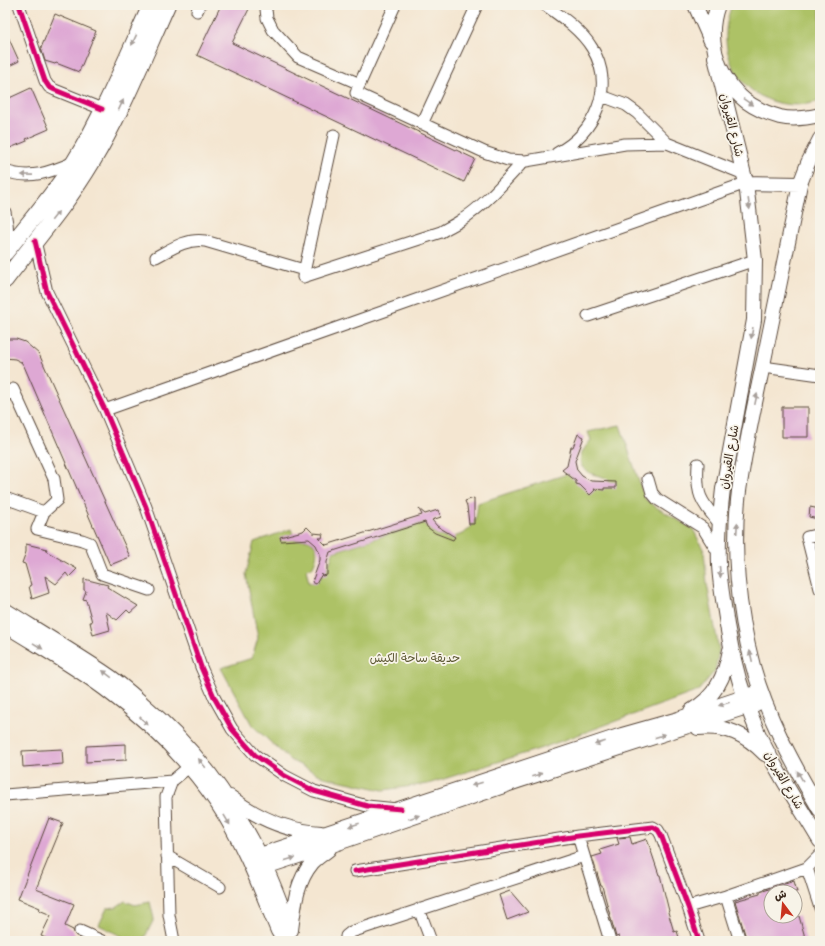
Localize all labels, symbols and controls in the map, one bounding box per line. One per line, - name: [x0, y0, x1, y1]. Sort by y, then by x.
- one-way arrow: [131, 35, 137, 47]
- street label: شارع القيروان: [713, 91, 751, 159]
- one-way arrow: [119, 98, 125, 110]
- one-way arrow: [743, 98, 753, 106]
- one-way arrow: [20, 172, 33, 178]
- one-way arrow: [746, 198, 752, 210]
- one-way arrow: [51, 210, 59, 221]
- one-way arrow: [749, 327, 755, 339]
- one-way arrow: [753, 393, 759, 405]
- street label: شارع القيروان: [713, 423, 745, 491]
- one-way arrow: [734, 521, 740, 534]
- one-way arrow: [716, 566, 723, 578]
- one-way arrow: [32, 642, 44, 649]
- park label: حديقة ساحة الكيش: [370, 647, 460, 669]
- one-way arrow: [748, 650, 754, 663]
- one-way arrow: [101, 670, 112, 678]
- one-way arrow: [718, 701, 730, 707]
- one-way arrow: [139, 716, 149, 726]
- one-way arrow: [655, 733, 667, 739]
- one-way arrow: [594, 740, 606, 746]
- street label: شارع القيروان: [758, 746, 810, 814]
- one-way arrow: [197, 757, 206, 768]
- one-way arrow: [797, 770, 804, 782]
- one-way arrow: [531, 772, 543, 778]
- one-way arrow: [471, 781, 483, 787]
- one-way arrow: [224, 814, 231, 826]
- one-way arrow: [408, 814, 420, 820]
- one-way arrow: [347, 822, 359, 828]
- one-way arrow: [285, 855, 297, 861]
- north arrow: [763, 884, 803, 924]
- text: ش: [772, 884, 789, 906]

